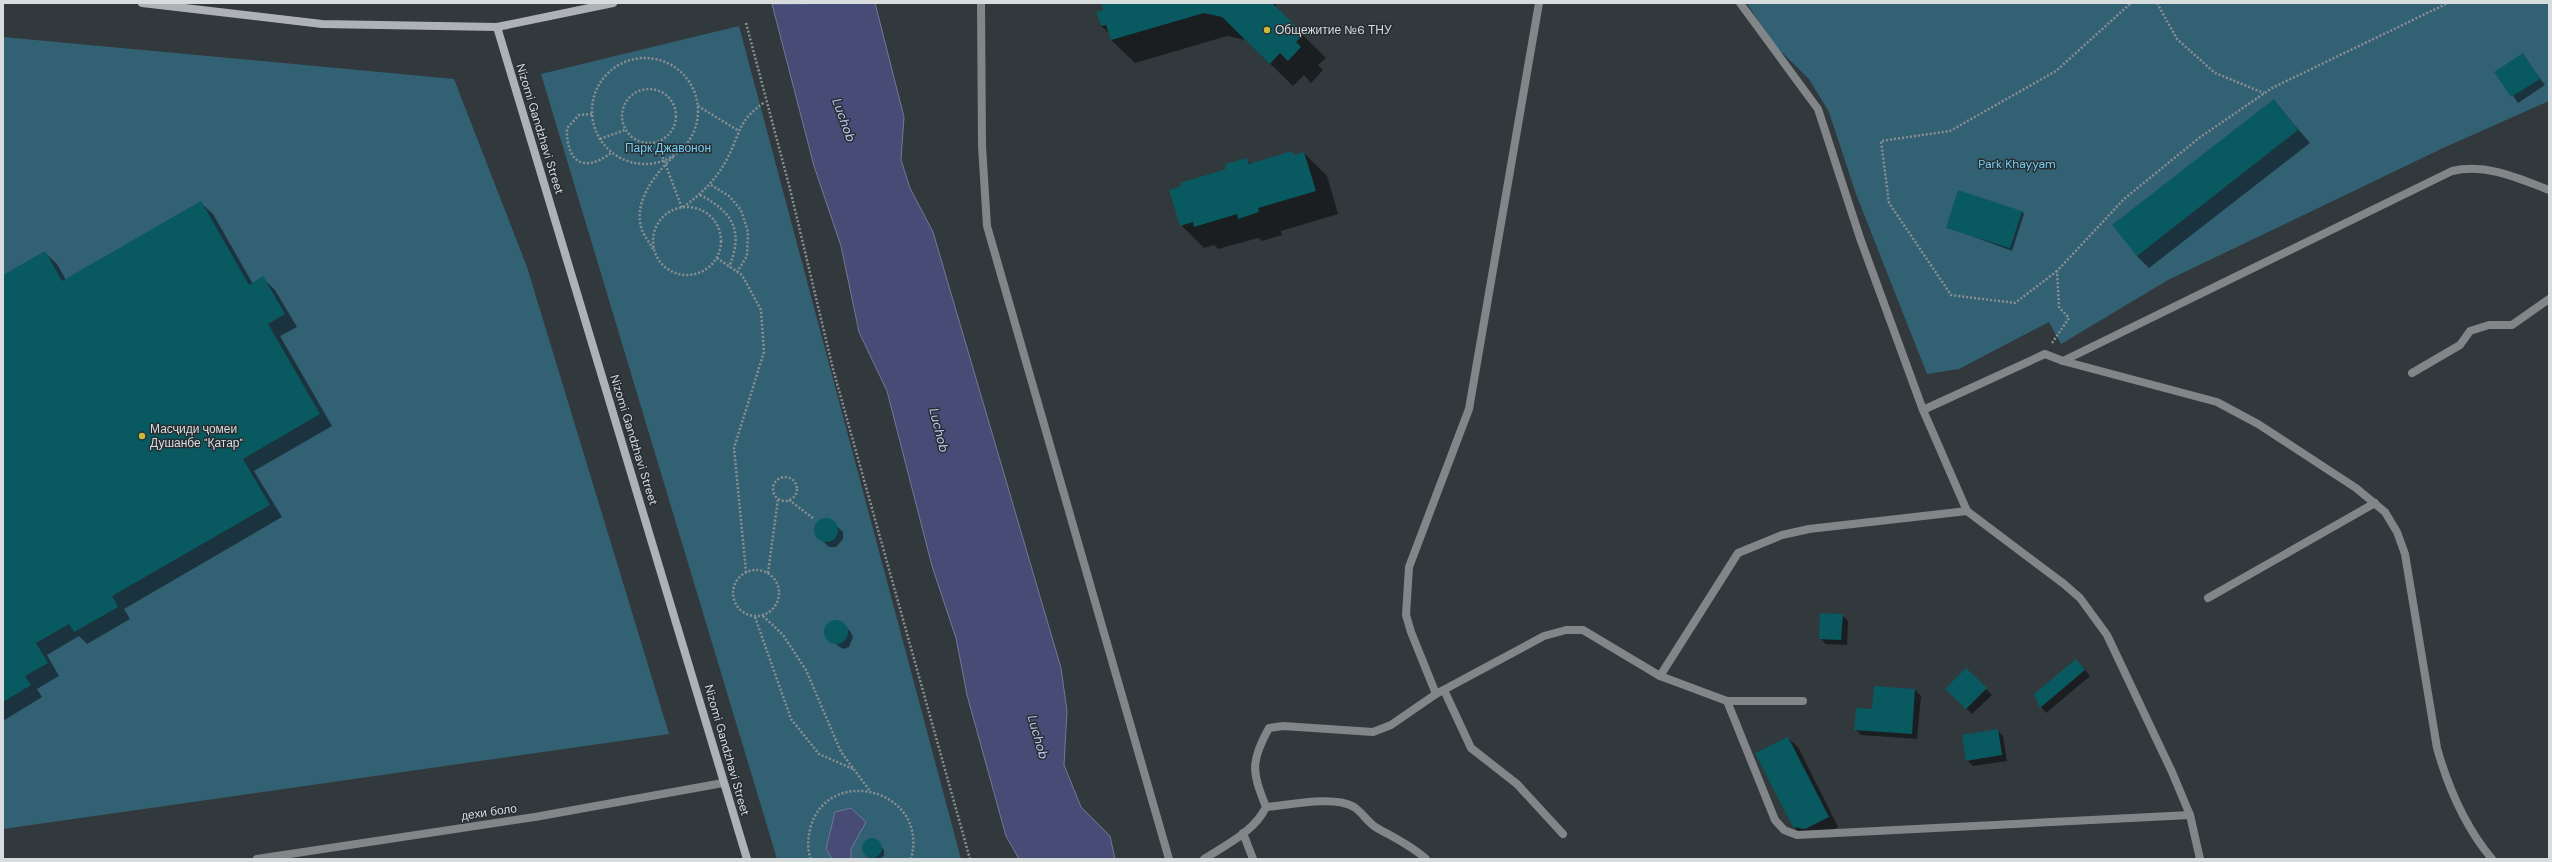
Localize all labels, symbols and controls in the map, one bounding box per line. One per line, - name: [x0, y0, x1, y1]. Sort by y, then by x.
- place label: Общежитие №6 ТНУ: [1275, 22, 1392, 38]
- marker: Общежитие №6 ТНУ: [1262, 25, 1272, 35]
- street label: Nizomi Gandzhavi Street: [513, 62, 568, 196]
- water label: Luchob: [828, 96, 860, 144]
- park label: Парк Джавонон: [625, 140, 711, 156]
- park label: Park Khayyam: [1978, 156, 2056, 172]
- street label: Nizomi Gandzhavi Street: [607, 373, 662, 507]
- water label: Luchob: [925, 406, 953, 454]
- place label: Масҷиди ҷомеи Душанбе "Қатар": [150, 421, 244, 451]
- marker: Масҷиди ҷомеи Душанбе "Қатар": [137, 431, 147, 441]
- street label: Nizomi Gandzhavi Street: [701, 683, 753, 818]
- water label: Luchob: [1024, 713, 1052, 761]
- street label: дехи боло: [460, 800, 518, 824]

